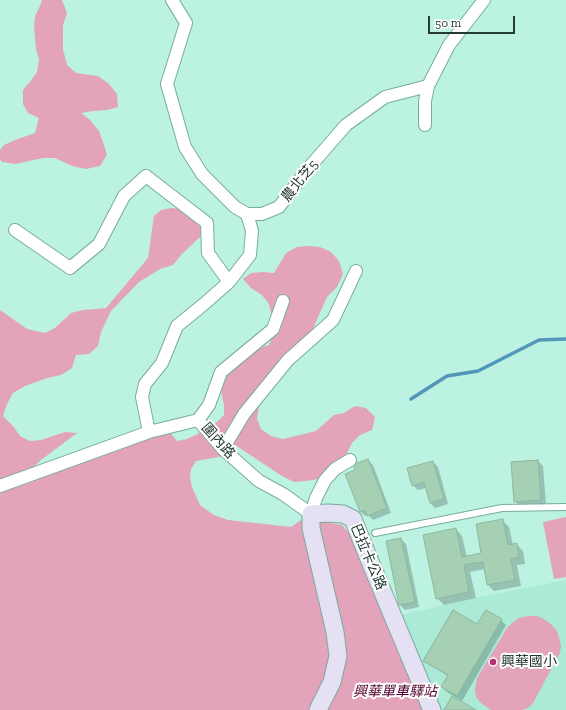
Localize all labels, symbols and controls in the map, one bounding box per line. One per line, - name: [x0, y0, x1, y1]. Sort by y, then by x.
- scale bar: [430, 8, 517, 34]
- text: 50 m: [435, 16, 461, 30]
- street label: 農北芝5: [278, 157, 322, 205]
- street label: 圍內路: [198, 420, 238, 462]
- street label: 巴拉卡公路: [347, 522, 389, 592]
- place label: 興華國小: [501, 654, 557, 670]
- marker: 興華國小: [488, 657, 498, 667]
- park label: 興華單車驛站: [353, 684, 437, 700]

